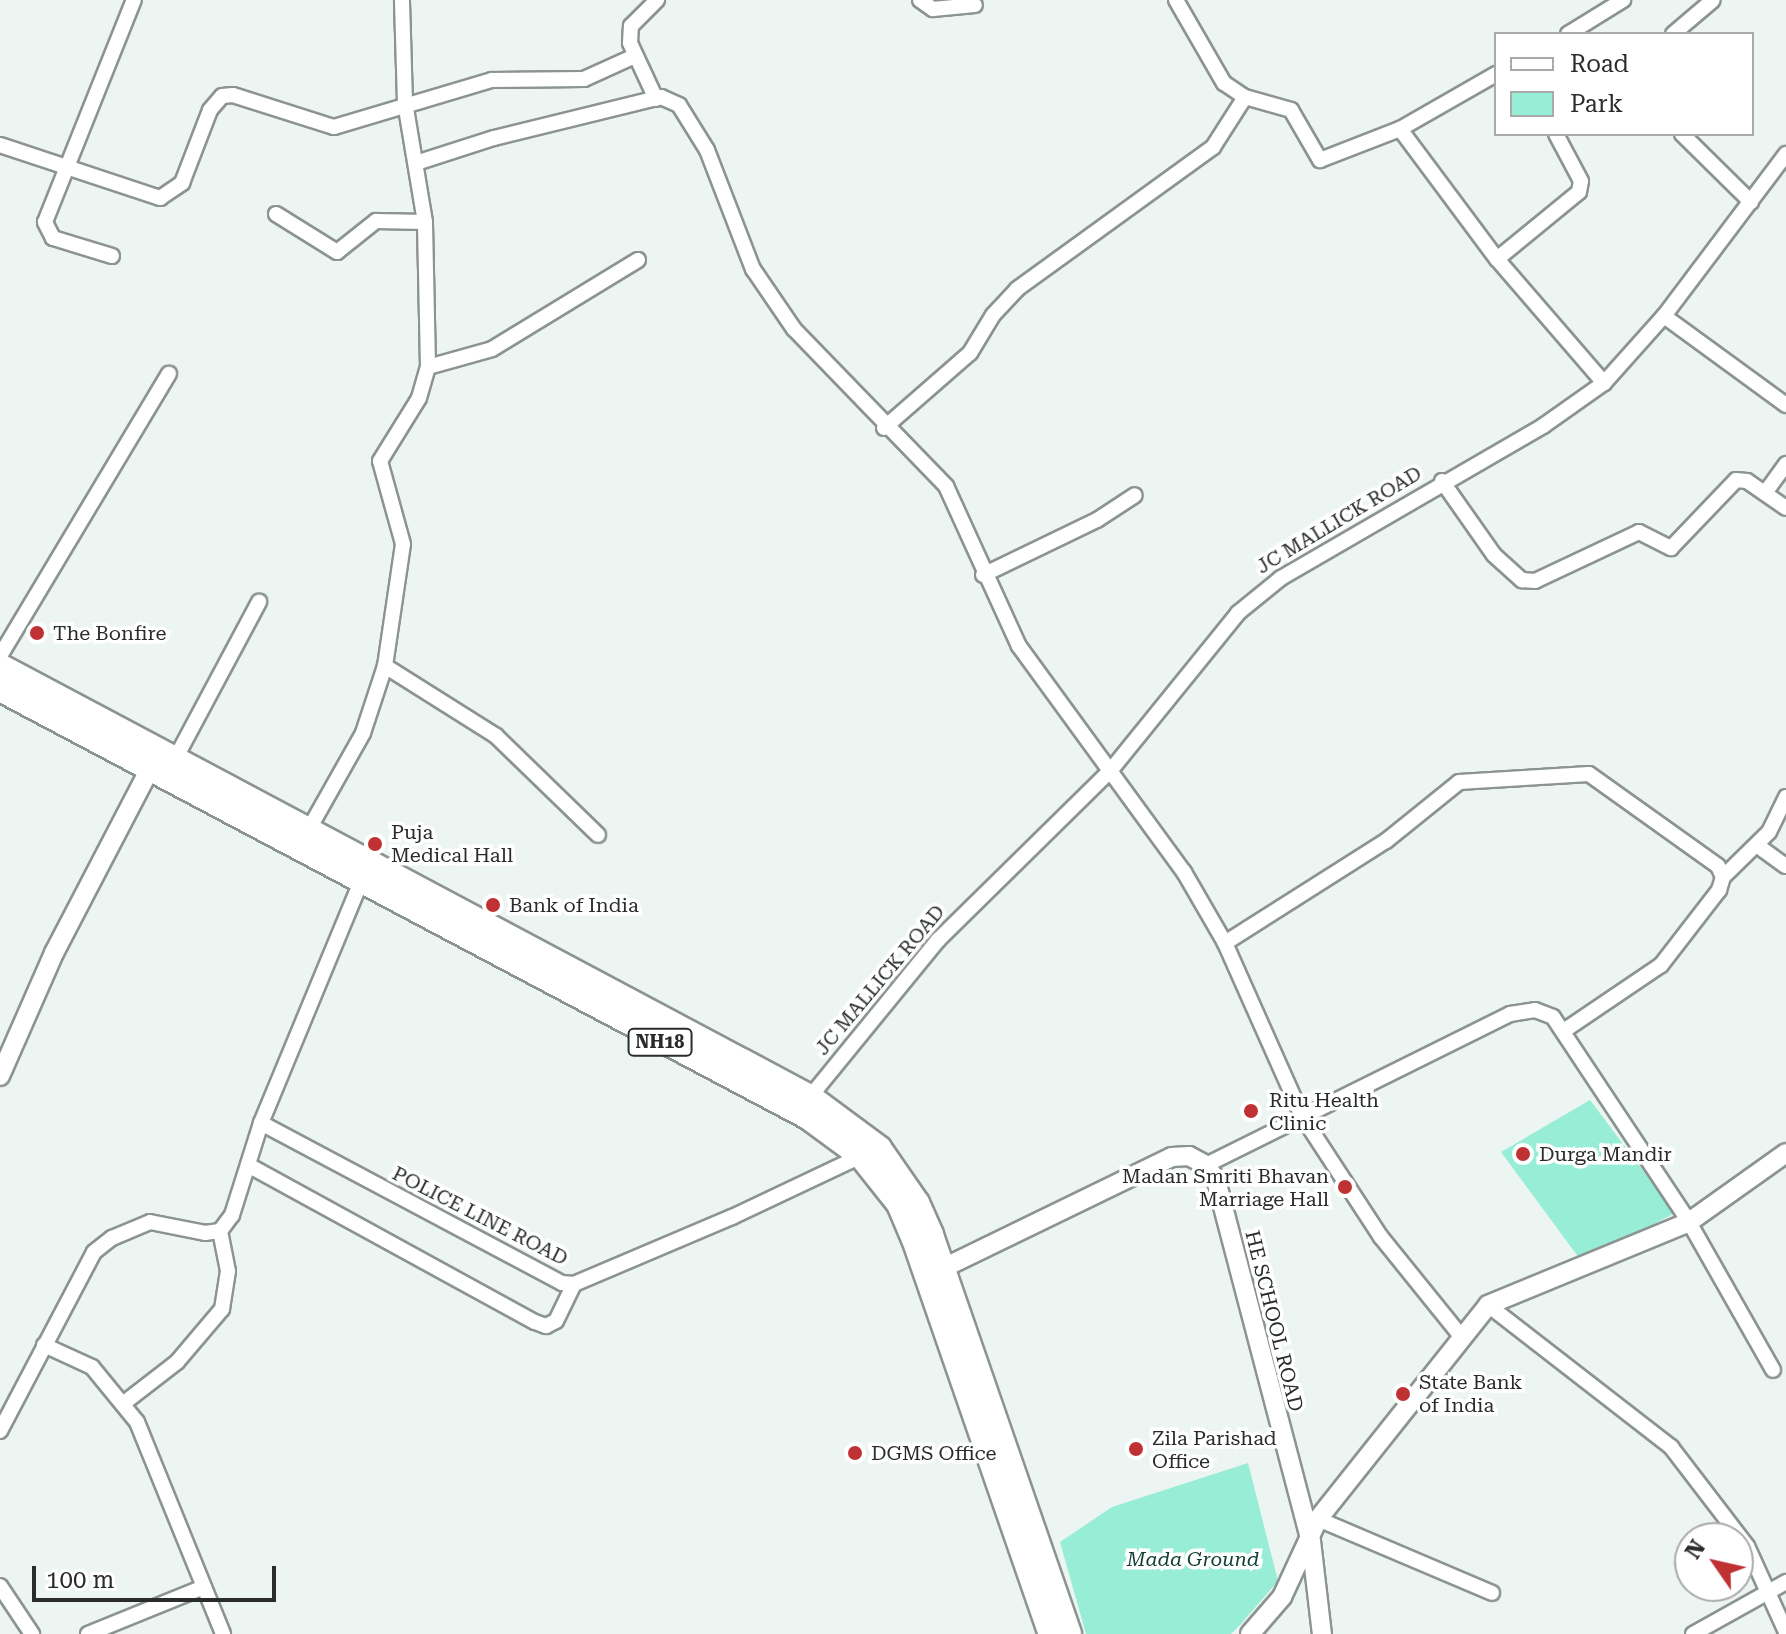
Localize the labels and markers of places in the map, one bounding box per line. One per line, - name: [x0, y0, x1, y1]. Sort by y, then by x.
- place label: The Bonfire: [53, 621, 166, 645]
- marker: The Bonfire: [28, 624, 46, 642]
- place label: Puja Medical Hall: [391, 820, 513, 867]
- marker: Puja Medical Hall: [366, 835, 384, 853]
- place label: Bank of India: [509, 893, 639, 917]
- marker: Bank of India: [484, 896, 502, 914]
- place label: Ritu Health Clinic: [1269, 1088, 1379, 1135]
- marker: Ritu Health Clinic: [1240, 1100, 1262, 1122]
- place label: Durga Mandir: [1539, 1142, 1672, 1166]
- marker: Durga Mandir: [1514, 1145, 1532, 1163]
- place label: Madan Smriti Bhavan Marriage Hall: [1122, 1164, 1329, 1211]
- marker: Madan Smriti Bhavan Marriage Hall: [1336, 1178, 1354, 1196]
- place label: State Bank of India: [1419, 1370, 1522, 1417]
- marker: State Bank of India: [1394, 1385, 1412, 1403]
- place label: Zila Parishad Office: [1152, 1426, 1277, 1473]
- marker: Zila Parishad Office: [1127, 1440, 1145, 1458]
- place label: DGMS Office: [871, 1441, 997, 1465]
- marker: DGMS Office: [846, 1444, 864, 1462]

